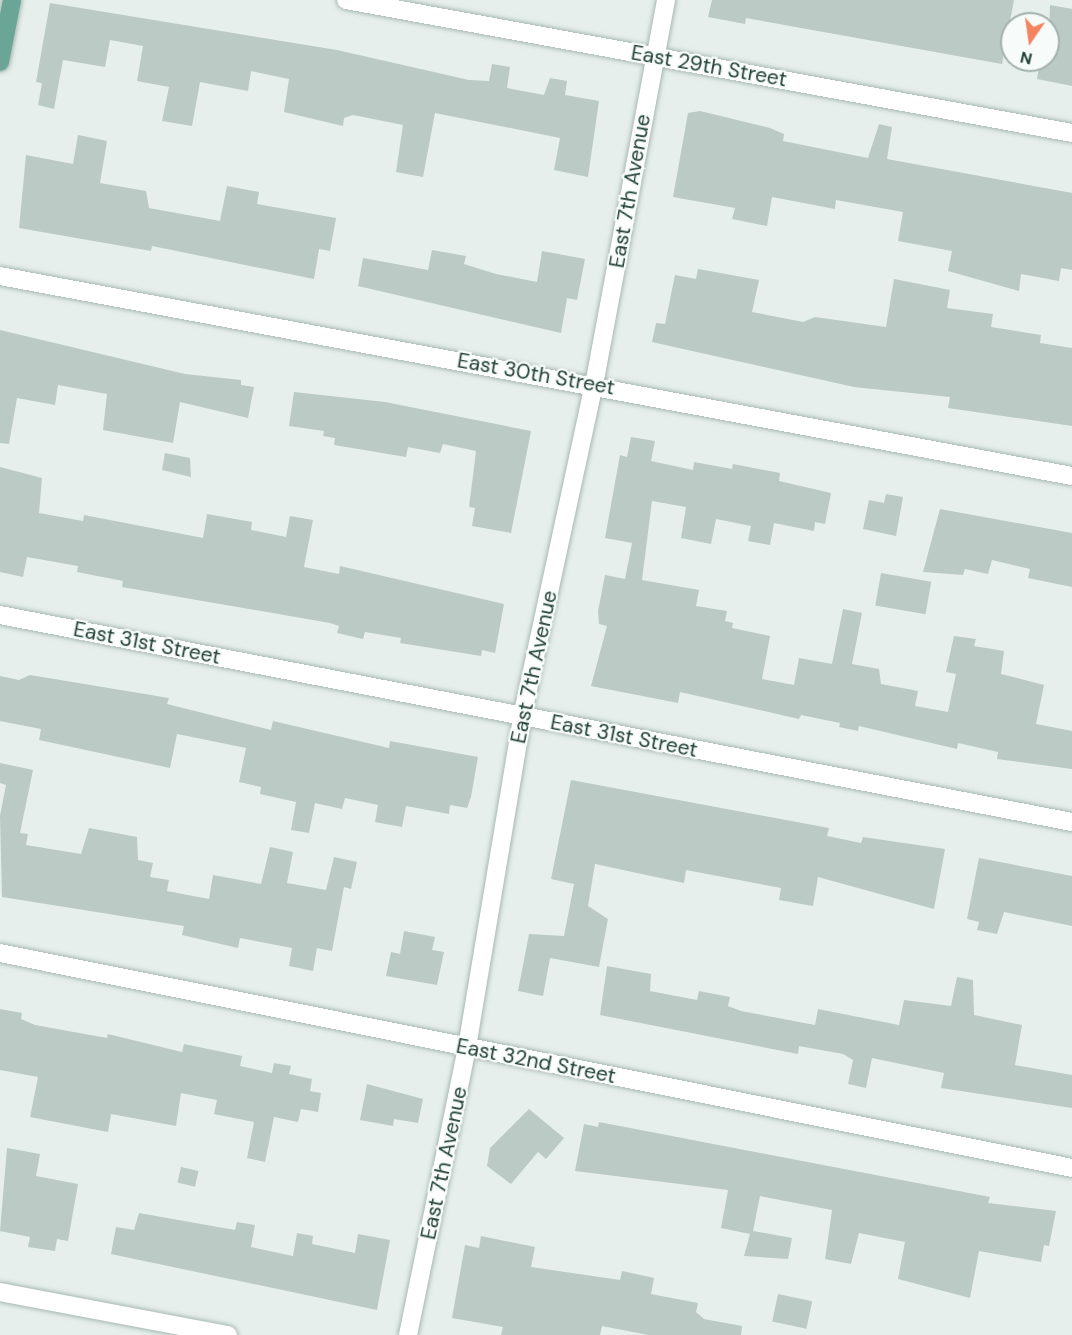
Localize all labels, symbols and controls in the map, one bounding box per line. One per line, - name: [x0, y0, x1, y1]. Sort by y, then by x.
- north arrow: [1000, 12, 1060, 72]
- street label: East 29th Street: [629, 40, 789, 92]
- text: N: [1018, 47, 1034, 70]
- street label: East 7th Avenue: [604, 112, 656, 270]
- street label: East 30th Street: [455, 348, 617, 400]
- street label: East 7th Avenue: [505, 588, 563, 746]
- street label: East 31st Street: [71, 616, 223, 670]
- street label: East 31st Street: [548, 709, 700, 763]
- street label: East 32nd Street: [454, 1033, 618, 1089]
- street label: East 7th Avenue: [415, 1084, 473, 1242]

